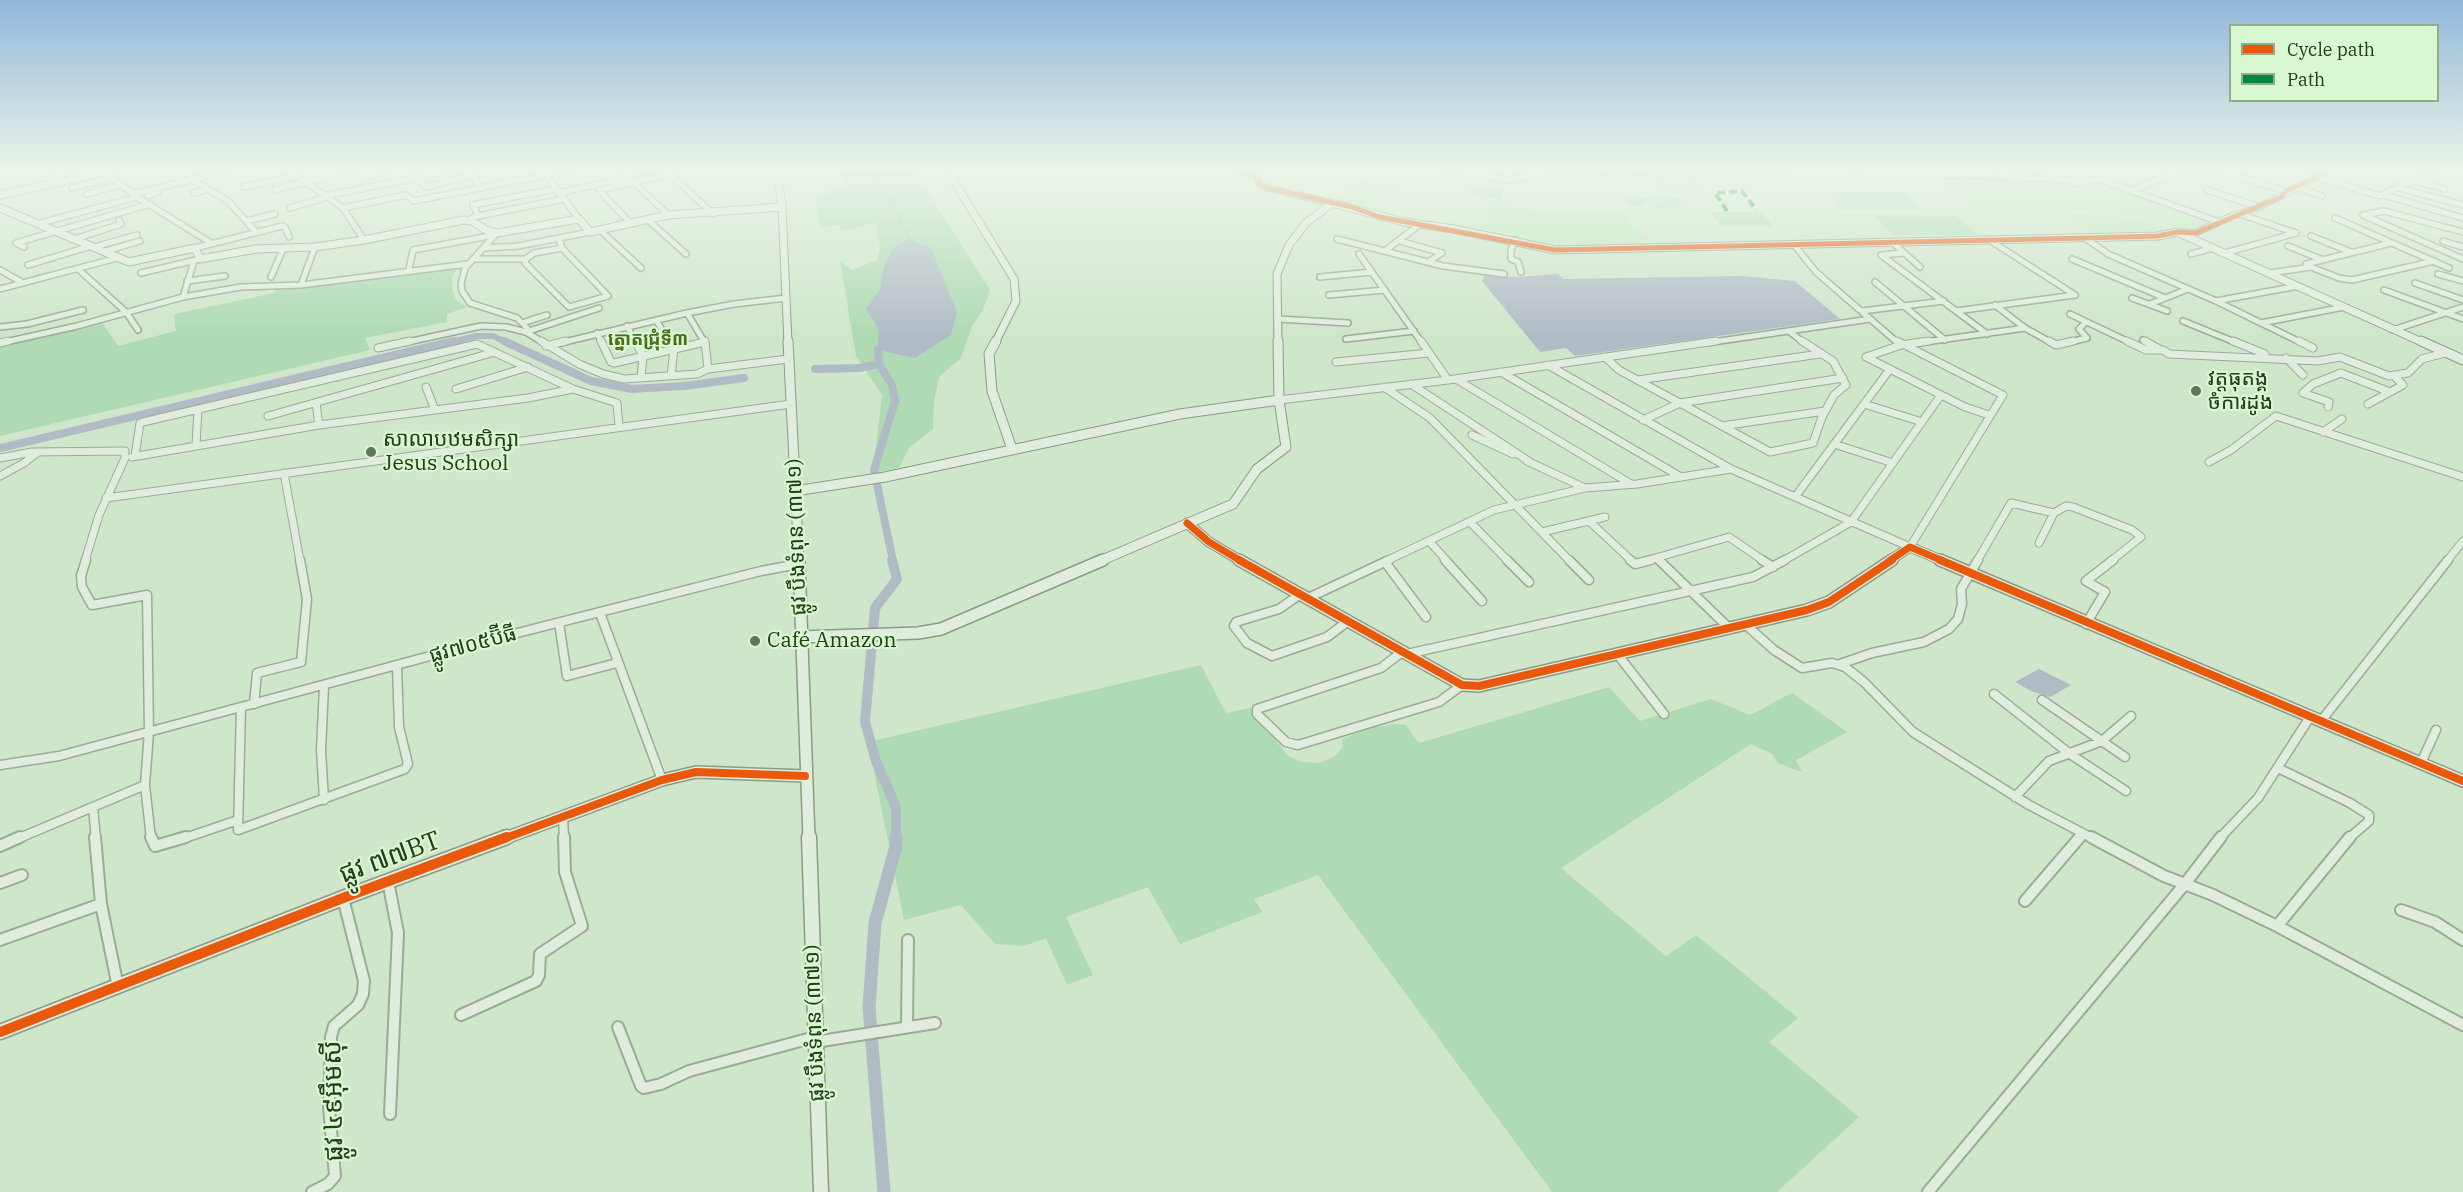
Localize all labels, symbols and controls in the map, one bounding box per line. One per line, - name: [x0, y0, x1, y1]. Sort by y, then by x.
- legend: [2229, 24, 2439, 102]
- text: Cycle path: [2287, 38, 2375, 61]
- text: Path: [2287, 68, 2325, 91]
- district label: ត្នោតជ្រុំទី៣: [608, 329, 688, 351]
- place label: វត្តធុតង្គ ចំការដូង: [2208, 366, 2273, 416]
- marker: វត្តធុតង្គ ចំការដូង: [2189, 384, 2203, 398]
- place label: សាលាបឋមសិក្សា Jesus School: [383, 427, 519, 477]
- marker: សាលាបឋមសិក្សា Jesus School: [364, 445, 378, 459]
- street label: ផ្លូវ បឹងទំពុន (៣៧១): [782, 458, 812, 616]
- street label: ផ្លូវ៧០៥ប៊ីធី: [426, 621, 520, 669]
- place label: Café Amazon: [767, 628, 897, 654]
- marker: Café Amazon: [748, 634, 762, 648]
- street label: ផ្លូវ ៧៧BT: [335, 825, 445, 891]
- street label: ផ្លូវ បឹងទំពុន (៣៧១): [800, 944, 830, 1102]
- street label: ផ្លូវ ៤៩អ៊ឹមស៊ី: [317, 1040, 351, 1162]

